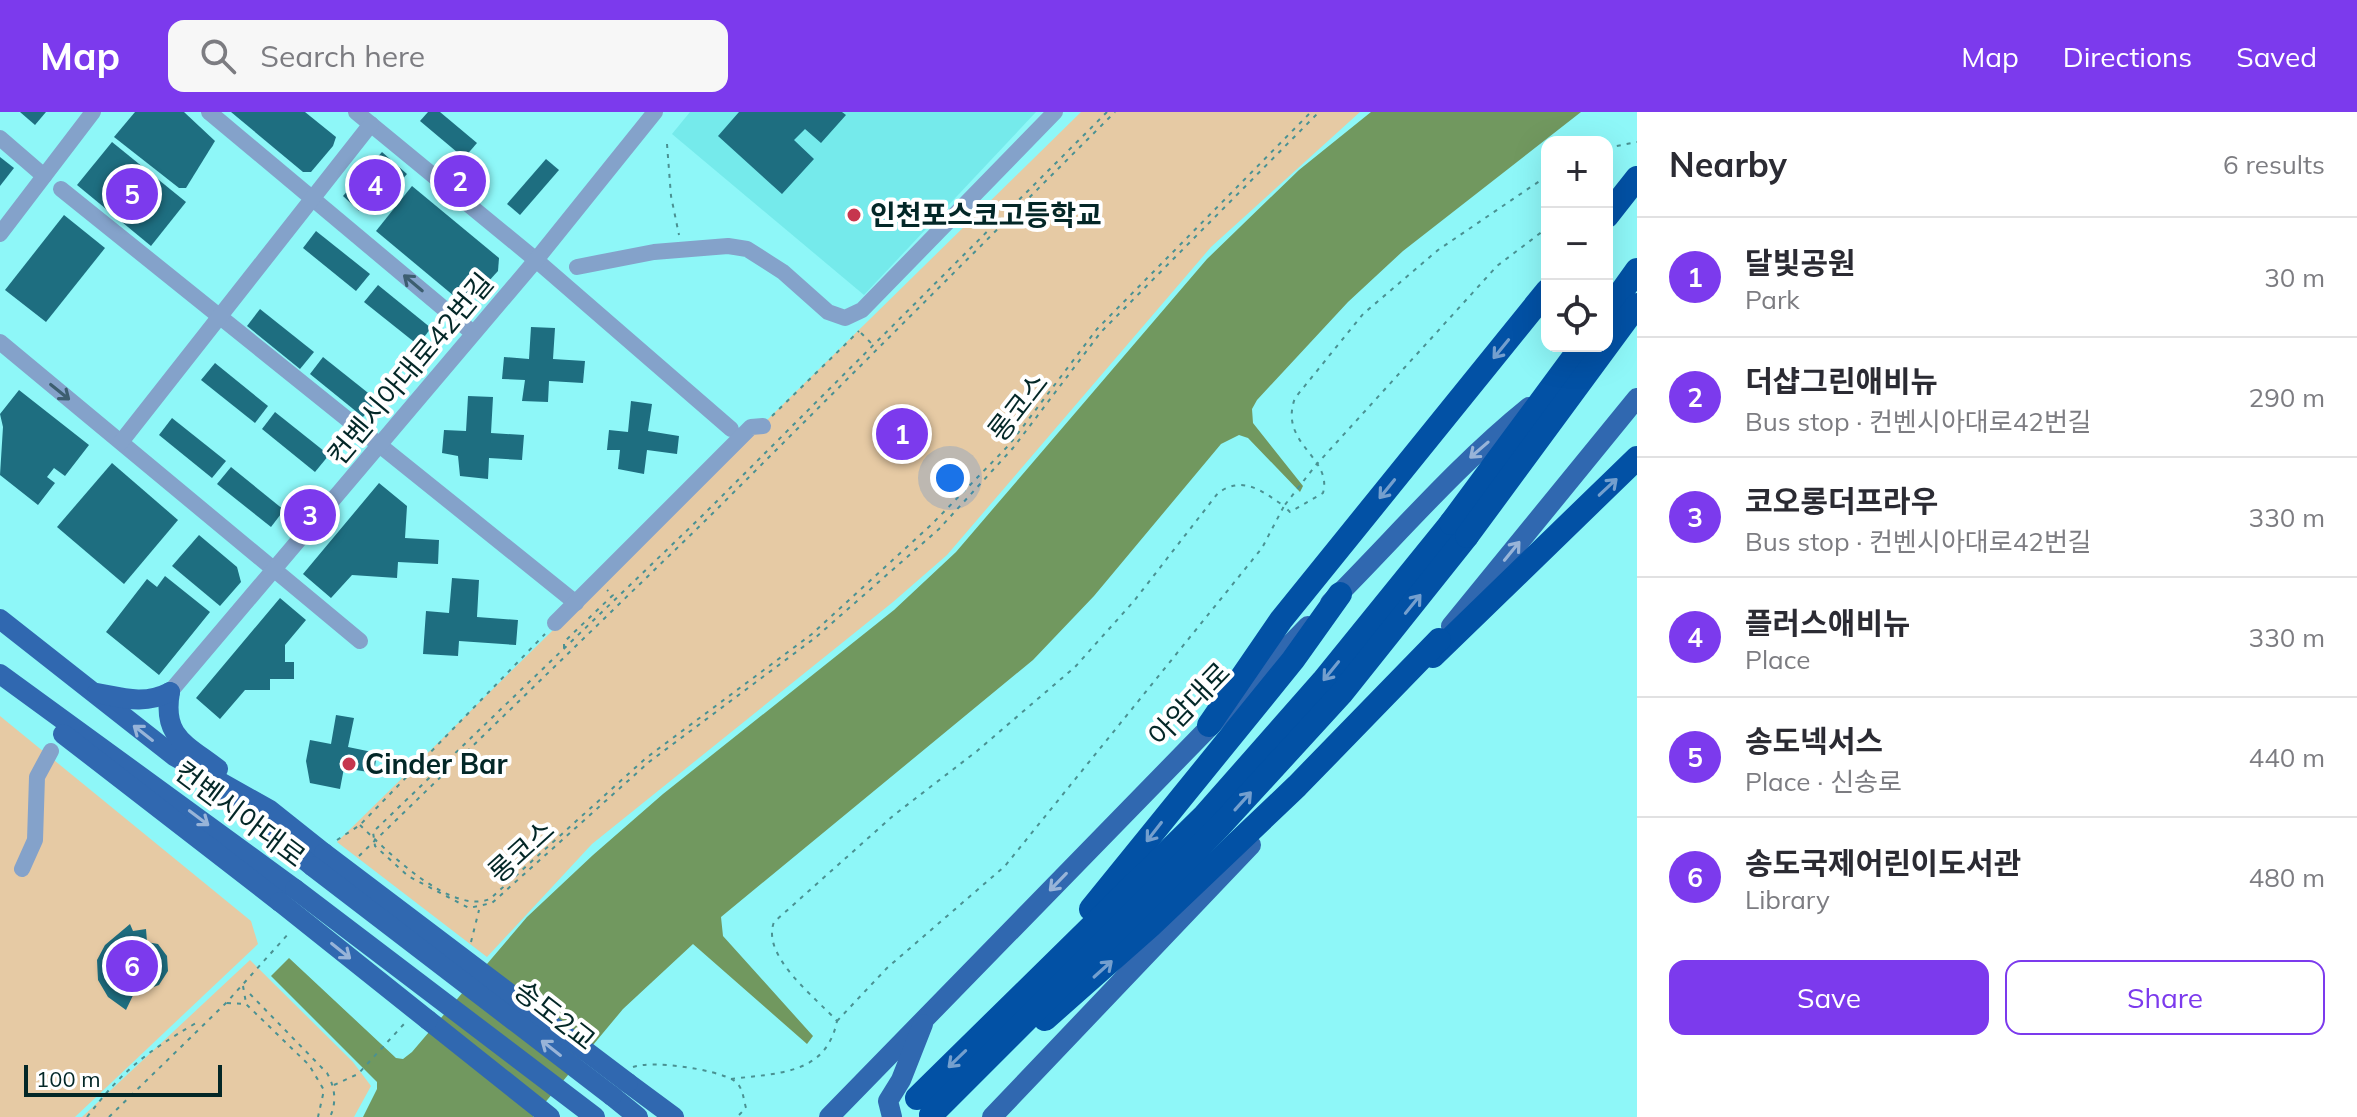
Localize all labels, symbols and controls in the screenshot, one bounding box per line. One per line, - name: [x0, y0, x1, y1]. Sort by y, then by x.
- search box: [168, 20, 728, 92]
- text: Map: [40, 32, 120, 80]
- icon: search: [196, 34, 240, 78]
- text: Search here: [260, 37, 425, 75]
- text: Map: [1961, 39, 2019, 74]
- text: Directions: [2063, 39, 2192, 74]
- text: Saved: [2236, 39, 2317, 74]
- map controls: [1541, 136, 1613, 352]
- button: +: [1541, 136, 1613, 208]
- text: Nearby: [1669, 143, 1787, 186]
- text: 6 results: [2223, 148, 2325, 181]
- pin: 2: [434, 151, 486, 211]
- pin: 4: [349, 155, 401, 215]
- pin: 5: [106, 164, 158, 224]
- place label: 인천포스코고등학교: [870, 197, 1102, 232]
- marker: 인천포스코고등학교: [845, 206, 863, 224]
- button: −: [1541, 208, 1613, 280]
- text: 달빛공원: [1745, 244, 1855, 282]
- text: 1: [1687, 261, 1703, 294]
- text: 30 m: [2264, 261, 2325, 294]
- street label: 컨벤시아대로42번길: [319, 266, 500, 472]
- one-way arrow: [403, 274, 424, 292]
- button: locate: [1541, 280, 1613, 352]
- text: Park: [1745, 283, 1800, 316]
- one-way arrow: [1492, 338, 1510, 359]
- text: 더샵그린애비뉴: [1745, 362, 1938, 400]
- street label: 롱코스: [980, 365, 1055, 448]
- text: 2: [1687, 381, 1703, 414]
- text: 290 m: [2249, 381, 2325, 414]
- one-way arrow: [49, 383, 70, 401]
- pin: 1: [876, 404, 928, 464]
- text: Bus stop · 컨벤시아대로42번길: [1745, 405, 2092, 438]
- one-way arrow: [1470, 441, 1490, 459]
- your location: [930, 458, 970, 498]
- one-way arrow: [1598, 477, 1618, 496]
- one-way arrow: [1378, 478, 1396, 498]
- text: 코오롱더프라우: [1745, 482, 1938, 520]
- pin: 3: [284, 485, 336, 545]
- text: 3: [1687, 501, 1703, 534]
- text: 330 m: [2249, 501, 2325, 534]
- text: Bus stop · 컨벤시아대로42번길: [1745, 525, 2092, 558]
- one-way arrow: [1503, 541, 1521, 561]
- one-way arrow: [1404, 594, 1422, 615]
- text: 플러스애비뉴: [1745, 604, 1911, 642]
- text: 4: [1687, 621, 1703, 654]
- text: 330 m: [2249, 621, 2325, 654]
- text: Place: [1745, 643, 1810, 676]
- street label: 아암대로: [1140, 654, 1237, 753]
- one-way arrow: [1322, 660, 1340, 680]
- text: 송도넥서스: [1745, 722, 1883, 760]
- one-way arrow: [133, 724, 154, 741]
- text: 5: [1687, 741, 1703, 774]
- text: 440 m: [2249, 741, 2325, 774]
- place label: Cinder Bar: [365, 746, 507, 781]
- street label: 컨벤시아대로: [168, 753, 313, 874]
- marker: Cinder Bar: [340, 755, 358, 773]
- text: Place · 신송로: [1745, 765, 1902, 798]
- one-way arrow: [1233, 791, 1251, 811]
- one-way arrow: [188, 809, 209, 826]
- street label: 롱코스: [480, 812, 561, 889]
- one-way arrow: [1145, 821, 1163, 842]
- text: 송도국제어린이도서관: [1745, 844, 2021, 882]
- text: 6: [1687, 861, 1703, 894]
- text: 480 m: [2249, 861, 2325, 894]
- one-way arrow: [1049, 872, 1068, 891]
- text: Library: [1745, 883, 1830, 916]
- pin: 6: [106, 936, 158, 996]
- one-way arrow: [330, 942, 351, 959]
- button: Save: [1669, 960, 1989, 1035]
- button: Share: [2005, 960, 2325, 1035]
- one-way arrow: [1092, 961, 1112, 979]
- street label: 송도2교: [507, 972, 603, 1057]
- one-way arrow: [541, 1039, 562, 1057]
- one-way arrow: [947, 1050, 967, 1069]
- scale bar: [24, 1061, 222, 1097]
- text: 100 m: [36, 1065, 101, 1093]

